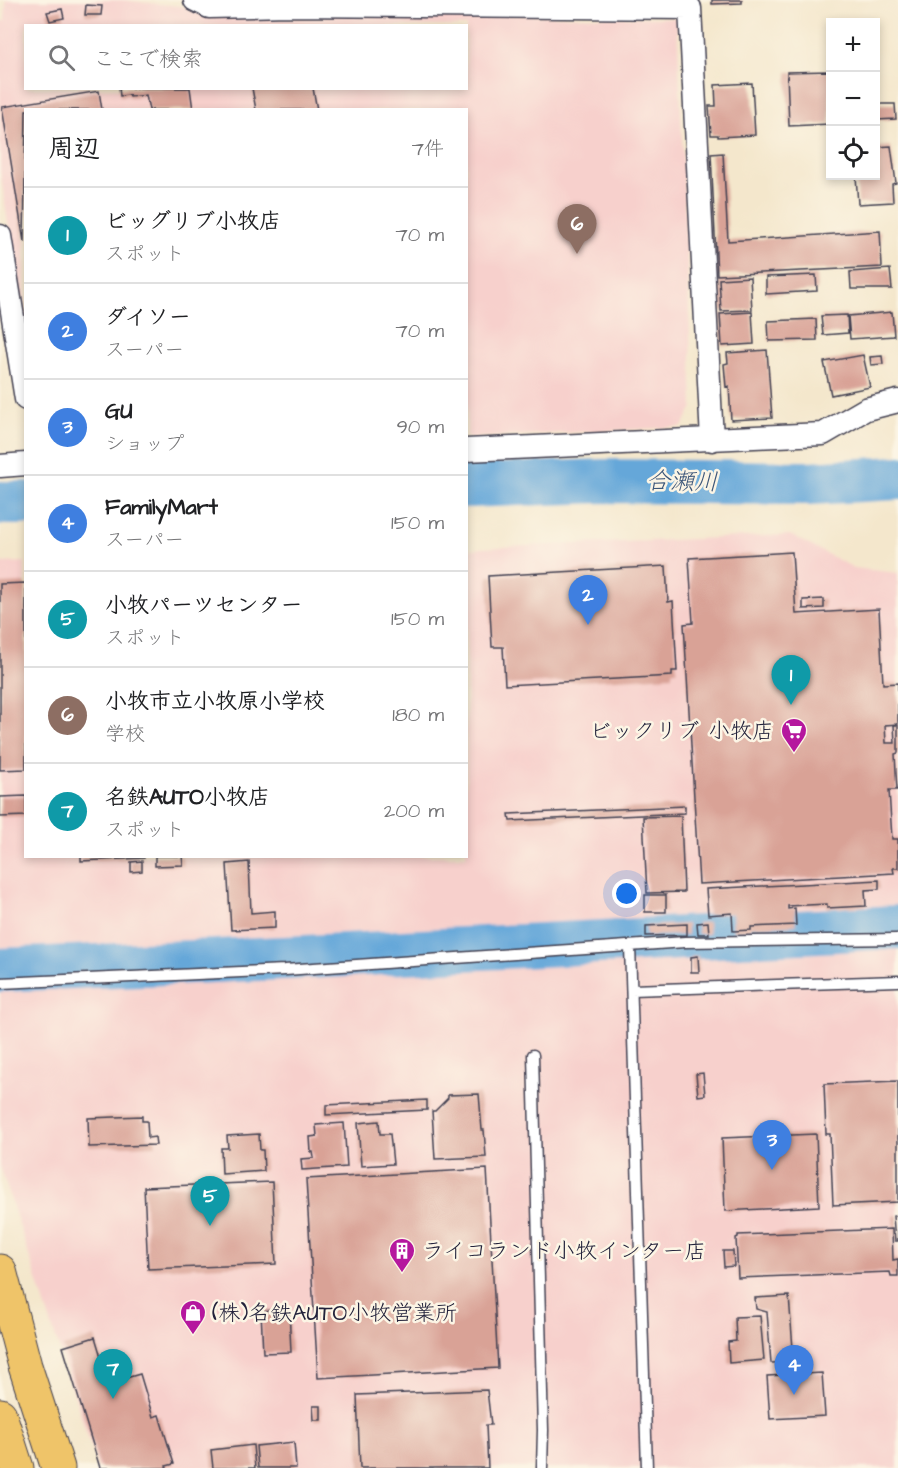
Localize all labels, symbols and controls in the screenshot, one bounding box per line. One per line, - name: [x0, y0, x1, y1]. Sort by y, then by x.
- map controls: [826, 18, 880, 180]
- button: +: [826, 18, 880, 72]
- search box: [24, 24, 468, 90]
- icon: search: [45, 41, 78, 74]
- text: ここで検索: [93, 44, 203, 75]
- button: −: [826, 72, 880, 126]
- button: locate: [826, 126, 880, 180]
- text: 周辺: [48, 131, 100, 167]
- text: 7件: [412, 135, 444, 163]
- pin: 6: [558, 204, 596, 254]
- text: ビッグリブ小牧店: [105, 206, 281, 237]
- text: 1: [66, 221, 69, 249]
- text: 70 m: [396, 221, 444, 249]
- text: スポット: [105, 240, 185, 268]
- text: ダイソー: [105, 302, 191, 333]
- text: 2: [62, 317, 73, 345]
- text: 70 m: [396, 317, 444, 345]
- text: スーパー: [105, 336, 184, 364]
- text: GU: [105, 396, 133, 427]
- text: 3: [62, 413, 73, 441]
- text: 90 m: [396, 413, 444, 441]
- text: ショップ: [105, 430, 184, 458]
- water label: 合瀬川: [646, 464, 718, 500]
- text: FamilyMart: [105, 492, 218, 523]
- text: 4: [61, 509, 74, 537]
- text: 150 m: [391, 509, 444, 537]
- text: スーパー: [105, 526, 184, 554]
- pin: 2: [568, 576, 608, 625]
- text: 小牧パーツセンター: [105, 590, 303, 621]
- text: 5: [60, 605, 75, 633]
- text: 150 m: [391, 605, 444, 633]
- text: スポット: [105, 624, 185, 652]
- pin: 1: [772, 656, 810, 705]
- text: 小牧市立小牧原小学校: [105, 686, 325, 717]
- text: 6: [61, 701, 74, 729]
- text: 180 m: [392, 701, 444, 729]
- place label: ビックリブ 小牧店: [589, 716, 774, 747]
- supermarket icon: ビックリブ 小牧店: [779, 716, 809, 754]
- text: 学校: [105, 720, 145, 748]
- text: 名鉄AUTO小牧店: [105, 782, 270, 813]
- text: 7: [61, 797, 74, 825]
- text: 200 m: [384, 797, 444, 825]
- text: スポット: [105, 816, 185, 844]
- your location: [612, 879, 641, 908]
- pin: 3: [752, 1120, 792, 1170]
- pin: 5: [190, 1176, 230, 1226]
- building icon: ライコランド小牧インター店: [387, 1236, 417, 1274]
- place label: ライコランド小牧インター店: [422, 1236, 706, 1267]
- shop icon: (株)名鉄AUTO小牧営業所: [178, 1298, 208, 1336]
- place label: (株)名鉄AUTO小牧営業所: [212, 1298, 457, 1329]
- pin: 4: [774, 1346, 814, 1395]
- pin: 7: [94, 1350, 132, 1399]

